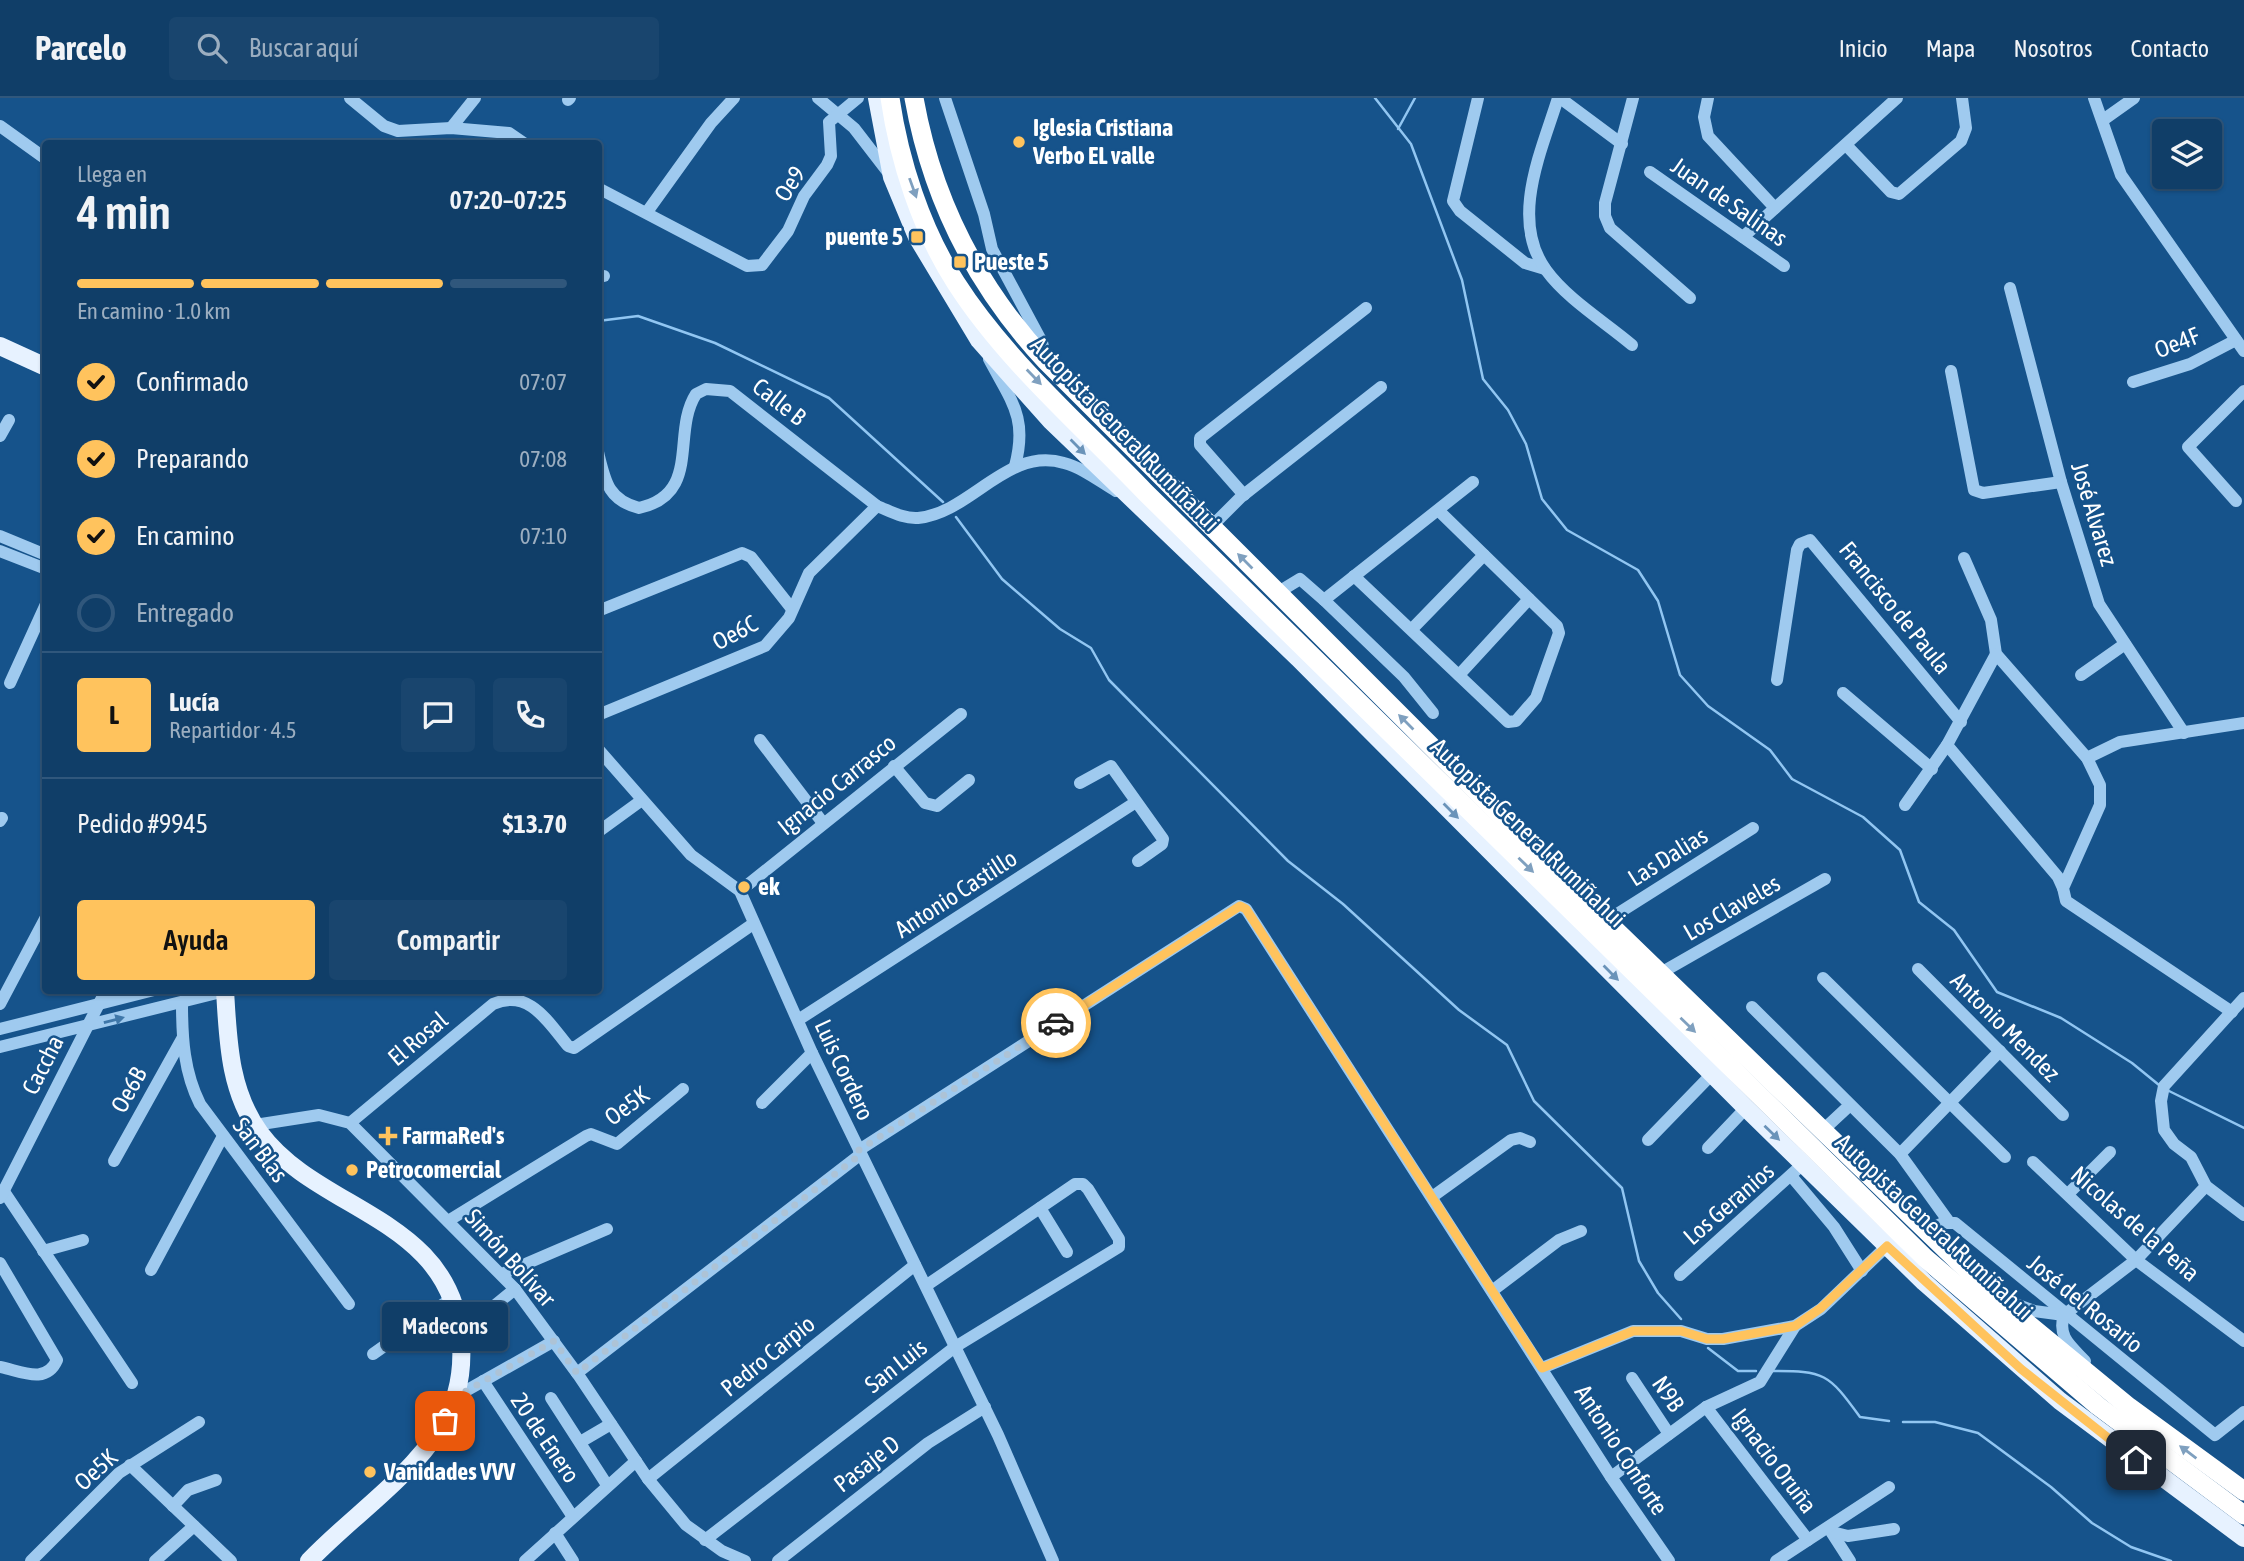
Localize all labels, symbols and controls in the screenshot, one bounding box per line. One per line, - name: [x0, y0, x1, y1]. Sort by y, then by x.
- search box: [169, 17, 659, 80]
- text: Parcelo: [35, 29, 127, 67]
- icon: search: [193, 29, 231, 67]
- text: Buscar aquí: [249, 33, 359, 63]
- text: Inicio: [1839, 35, 1888, 62]
- text: Mapa: [1926, 35, 1975, 62]
- text: Nosotros: [2013, 35, 2092, 62]
- text: Contacto: [2130, 35, 2209, 62]
- place label: Iglesia Cristiana Verbo EL valle: [1032, 114, 1173, 169]
- map controls: [2152, 119, 2222, 189]
- button: layers: [2152, 119, 2222, 189]
- marker: Iglesia Cristiana Verbo EL valle: [1011, 134, 1027, 150]
- street label: Juan de Salinas: [1666, 152, 1792, 251]
- text: Llega en: [77, 161, 147, 187]
- street label: Oe9: [769, 161, 811, 206]
- one-way arrow: [907, 177, 918, 198]
- text: 07:20–07:25: [450, 185, 567, 215]
- text: 4 min: [77, 186, 171, 239]
- place label: puente 5: [825, 223, 903, 250]
- marker: puente 5: [909, 229, 925, 245]
- place label: Pueste 5: [974, 248, 1049, 275]
- marker: Pueste 5: [952, 254, 968, 270]
- text: En camino · 1.0 km: [77, 298, 231, 324]
- street label: Oe4F: [2151, 322, 2203, 363]
- street label: Autopista General Rumiñahui: [1026, 331, 1225, 536]
- icon: check: [77, 363, 115, 401]
- text: Confirmado: [136, 367, 249, 397]
- one-way arrow: [1026, 368, 1042, 385]
- text: 07:07: [519, 369, 567, 395]
- street label: Calle B: [747, 372, 812, 431]
- one-way arrow: [1069, 438, 1085, 455]
- icon: check: [77, 440, 115, 478]
- text: Preparando: [136, 444, 249, 474]
- text: 07:08: [519, 446, 567, 472]
- street label: José Alvarez: [2066, 459, 2123, 569]
- icon: check: [77, 517, 115, 555]
- text: En camino: [136, 521, 235, 551]
- text: 07:10: [520, 523, 567, 549]
- street label: Francisco de Paula: [1834, 536, 1957, 679]
- one-way arrow: [1237, 553, 1253, 569]
- text: Entregado: [136, 598, 234, 628]
- street label: Oe6C: [708, 610, 762, 656]
- button: chat: [401, 678, 475, 752]
- button: phone: [493, 678, 567, 752]
- text: Lucía: [169, 687, 219, 717]
- text: L: [109, 700, 119, 730]
- one-way arrow: [1397, 713, 1414, 730]
- text: Repartidor · 4.5: [169, 717, 296, 743]
- street label: Ignacio Carrasco: [772, 729, 901, 840]
- street label: Autopista General Rumiñahui: [1426, 733, 1631, 932]
- one-way arrow: [1442, 803, 1459, 820]
- text: Pedido #9945: [77, 809, 208, 839]
- text: $13.70: [503, 809, 567, 839]
- street label: Las Dalias: [1623, 822, 1712, 891]
- street label: Antonio Castillo: [890, 844, 1022, 943]
- one-way arrow: [1517, 857, 1534, 873]
- street label: Los Claveles: [1679, 869, 1785, 946]
- place label: ek: [758, 873, 780, 900]
- marker: ek: [736, 879, 752, 895]
- button: Ayuda: [77, 900, 315, 980]
- button: Compartir: [329, 900, 567, 980]
- one-way arrow: [1602, 964, 1619, 980]
- street label: Antonio Mendez: [1945, 967, 2066, 1087]
- courier: [1021, 988, 1091, 1058]
- icon: car: [1037, 1004, 1075, 1042]
- street label: El Rosal: [383, 1006, 453, 1071]
- one-way arrow: [103, 1014, 125, 1025]
- street label: Luis Cordero: [809, 1015, 879, 1124]
- one-way arrow: [1679, 1016, 1696, 1032]
- street label: Caccha: [16, 1031, 69, 1099]
- street label: Oe6B: [105, 1062, 152, 1117]
- street label: Oe5K: [599, 1080, 654, 1131]
- street label: San Blas: [227, 1112, 293, 1187]
- place label: FarmaRed's: [402, 1122, 505, 1149]
- one-way arrow: [1763, 1125, 1780, 1141]
- marker: FarmaRed's: [380, 1128, 396, 1144]
- street label: Autopista General Rumiñahui: [1830, 1128, 2038, 1325]
- place label: Petrocomercial: [366, 1156, 502, 1183]
- street label: Los Geranios: [1678, 1157, 1779, 1250]
- street label: Nicolas de la Peña: [2066, 1161, 2205, 1287]
- marker: Petrocomercial: [344, 1162, 360, 1178]
- street label: Simón Bolívar: [460, 1203, 562, 1313]
- street label: José del Rosario: [2022, 1249, 2148, 1358]
- callout: Madecons: [382, 1302, 508, 1351]
- street label: Pedro Carpio: [715, 1310, 820, 1402]
- text: Madecons: [402, 1313, 488, 1339]
- street label: San Luis: [859, 1333, 932, 1398]
- street label: N9B: [1647, 1371, 1690, 1417]
- street label: Antonio Conforte: [1569, 1380, 1673, 1520]
- street label: 20 de Enero: [506, 1388, 585, 1488]
- pin: [415, 1391, 475, 1451]
- icon: bag: [426, 1402, 464, 1440]
- street label: Ignacio Oruña: [1726, 1403, 1822, 1518]
- street label: Pasaje D: [829, 1430, 905, 1497]
- pin: [2106, 1430, 2166, 1490]
- icon: home: [2117, 1441, 2155, 1479]
- street label: Oe5K: [69, 1443, 123, 1496]
- one-way arrow: [2180, 1444, 2198, 1459]
- place label: Vanidades VVV: [383, 1458, 515, 1485]
- marker: Vanidades VVV: [362, 1464, 378, 1480]

